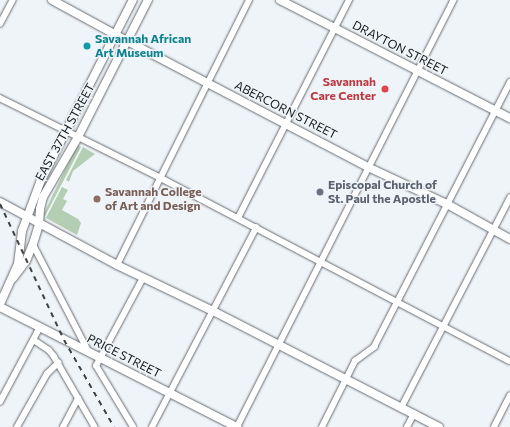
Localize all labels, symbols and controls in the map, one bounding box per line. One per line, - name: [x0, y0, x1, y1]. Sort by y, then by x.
- street label: DRAYTON STREET: [350, 18, 450, 78]
- place label: Savannah African Art Museum: [95, 32, 191, 60]
- marker: Savannah African Art Museum: [82, 41, 92, 51]
- place label: Savannah Care Center: [310, 75, 376, 103]
- street label: ABERCORN STREET: [232, 78, 340, 142]
- street label: EAST 37TH STREET: [32, 81, 98, 183]
- marker: Savannah Care Center: [379, 83, 391, 95]
- place label: Episcopal Church of St. Paul the Apostle: [328, 178, 437, 206]
- place label: Savannah College of Art and Design: [105, 185, 202, 213]
- marker: Episcopal Church of St. Paul the Apostle: [315, 187, 325, 197]
- marker: Savannah College of Art and Design: [92, 194, 102, 204]
- street label: PRICE STREET: [85, 331, 163, 381]

